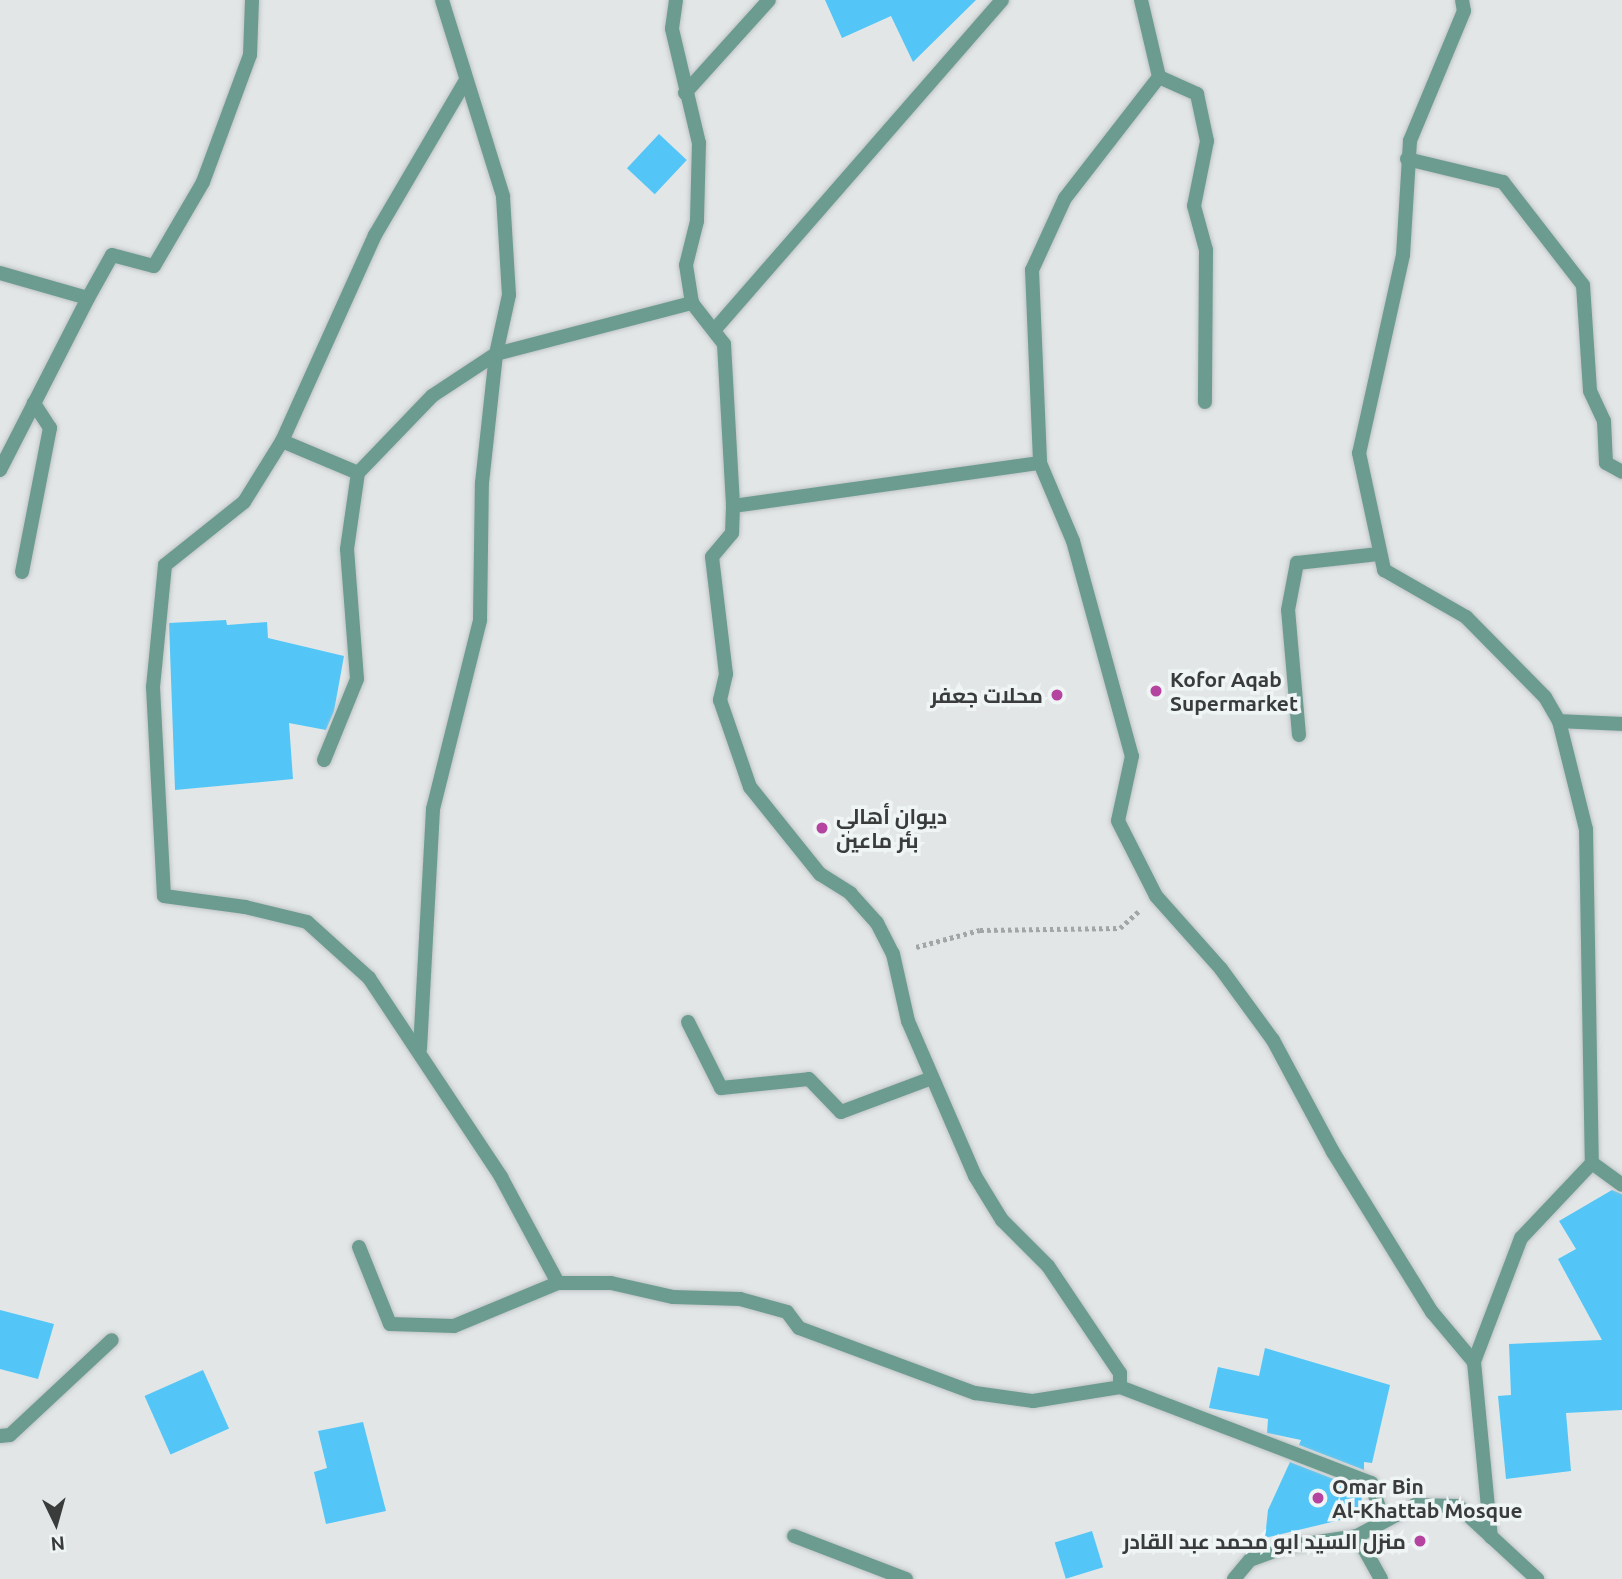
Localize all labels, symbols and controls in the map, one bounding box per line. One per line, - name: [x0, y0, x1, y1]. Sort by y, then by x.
- place label: Kofor Aqab Supermarket: [1170, 666, 1298, 716]
- place label: محلات جعفر: [931, 682, 1043, 708]
- marker: Kofor Aqab Supermarket: [1148, 683, 1164, 699]
- marker: محلات جعفر: [1049, 687, 1065, 703]
- place label: ديوان أهالي بئر ماعين: [836, 803, 947, 853]
- marker: ديوان أهالي بئر ماعين: [814, 820, 830, 836]
- place label: Omar Bin Al-Khattab Mosque: [1332, 1473, 1523, 1523]
- north arrow: [21, 1488, 91, 1558]
- marker: Omar Bin Al-Khattab Mosque: [1310, 1490, 1326, 1506]
- place label: منزل السيد ابو محمد عبد القادر: [1123, 1528, 1406, 1554]
- text: N: [50, 1532, 66, 1555]
- marker: منزل السيد ابو محمد عبد القادر: [1412, 1533, 1428, 1549]

